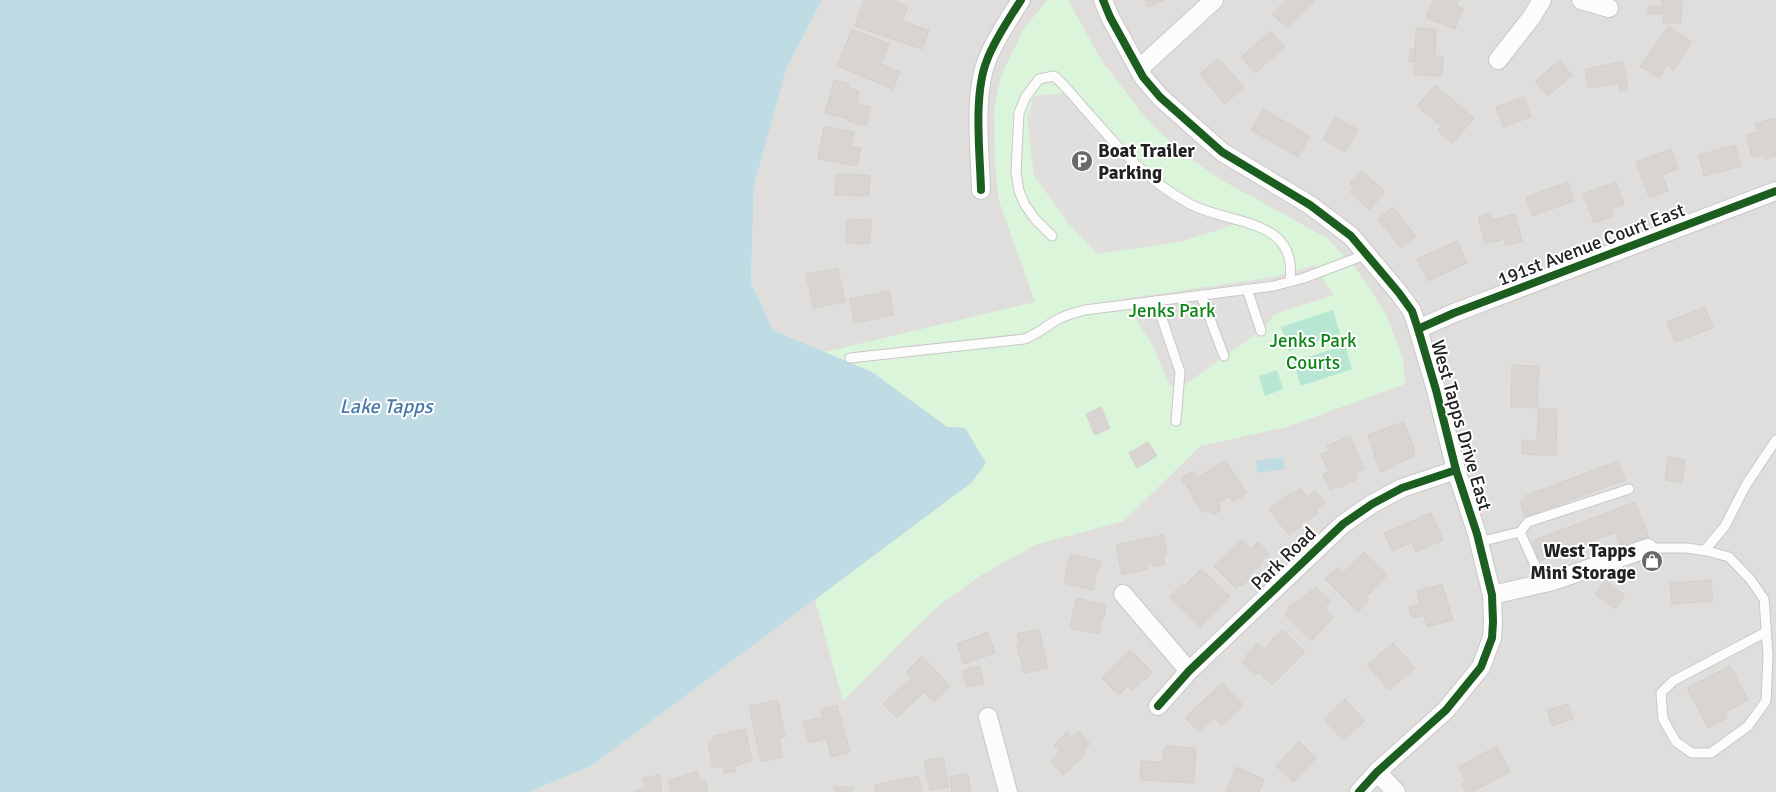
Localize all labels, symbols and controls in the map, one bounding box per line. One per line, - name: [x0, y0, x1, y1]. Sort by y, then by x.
- place label: Boat Trailer Parking: [1098, 139, 1195, 185]
- parking icon: Boat Trailer Parking: [1070, 149, 1094, 173]
- street label: 191st Avenue Court East: [1494, 198, 1689, 292]
- park label: Jenks Park: [1129, 299, 1216, 323]
- park label: Jenks Park Courts: [1270, 329, 1357, 375]
- street label: West Tapps Drive East: [1425, 337, 1497, 514]
- water label: Lake Tapps: [340, 394, 435, 419]
- street label: Park Road: [1246, 522, 1321, 596]
- place label: West Tapps Mini Storage: [1530, 539, 1636, 585]
- shop icon: West Tapps Mini Storage: [1640, 549, 1664, 573]

